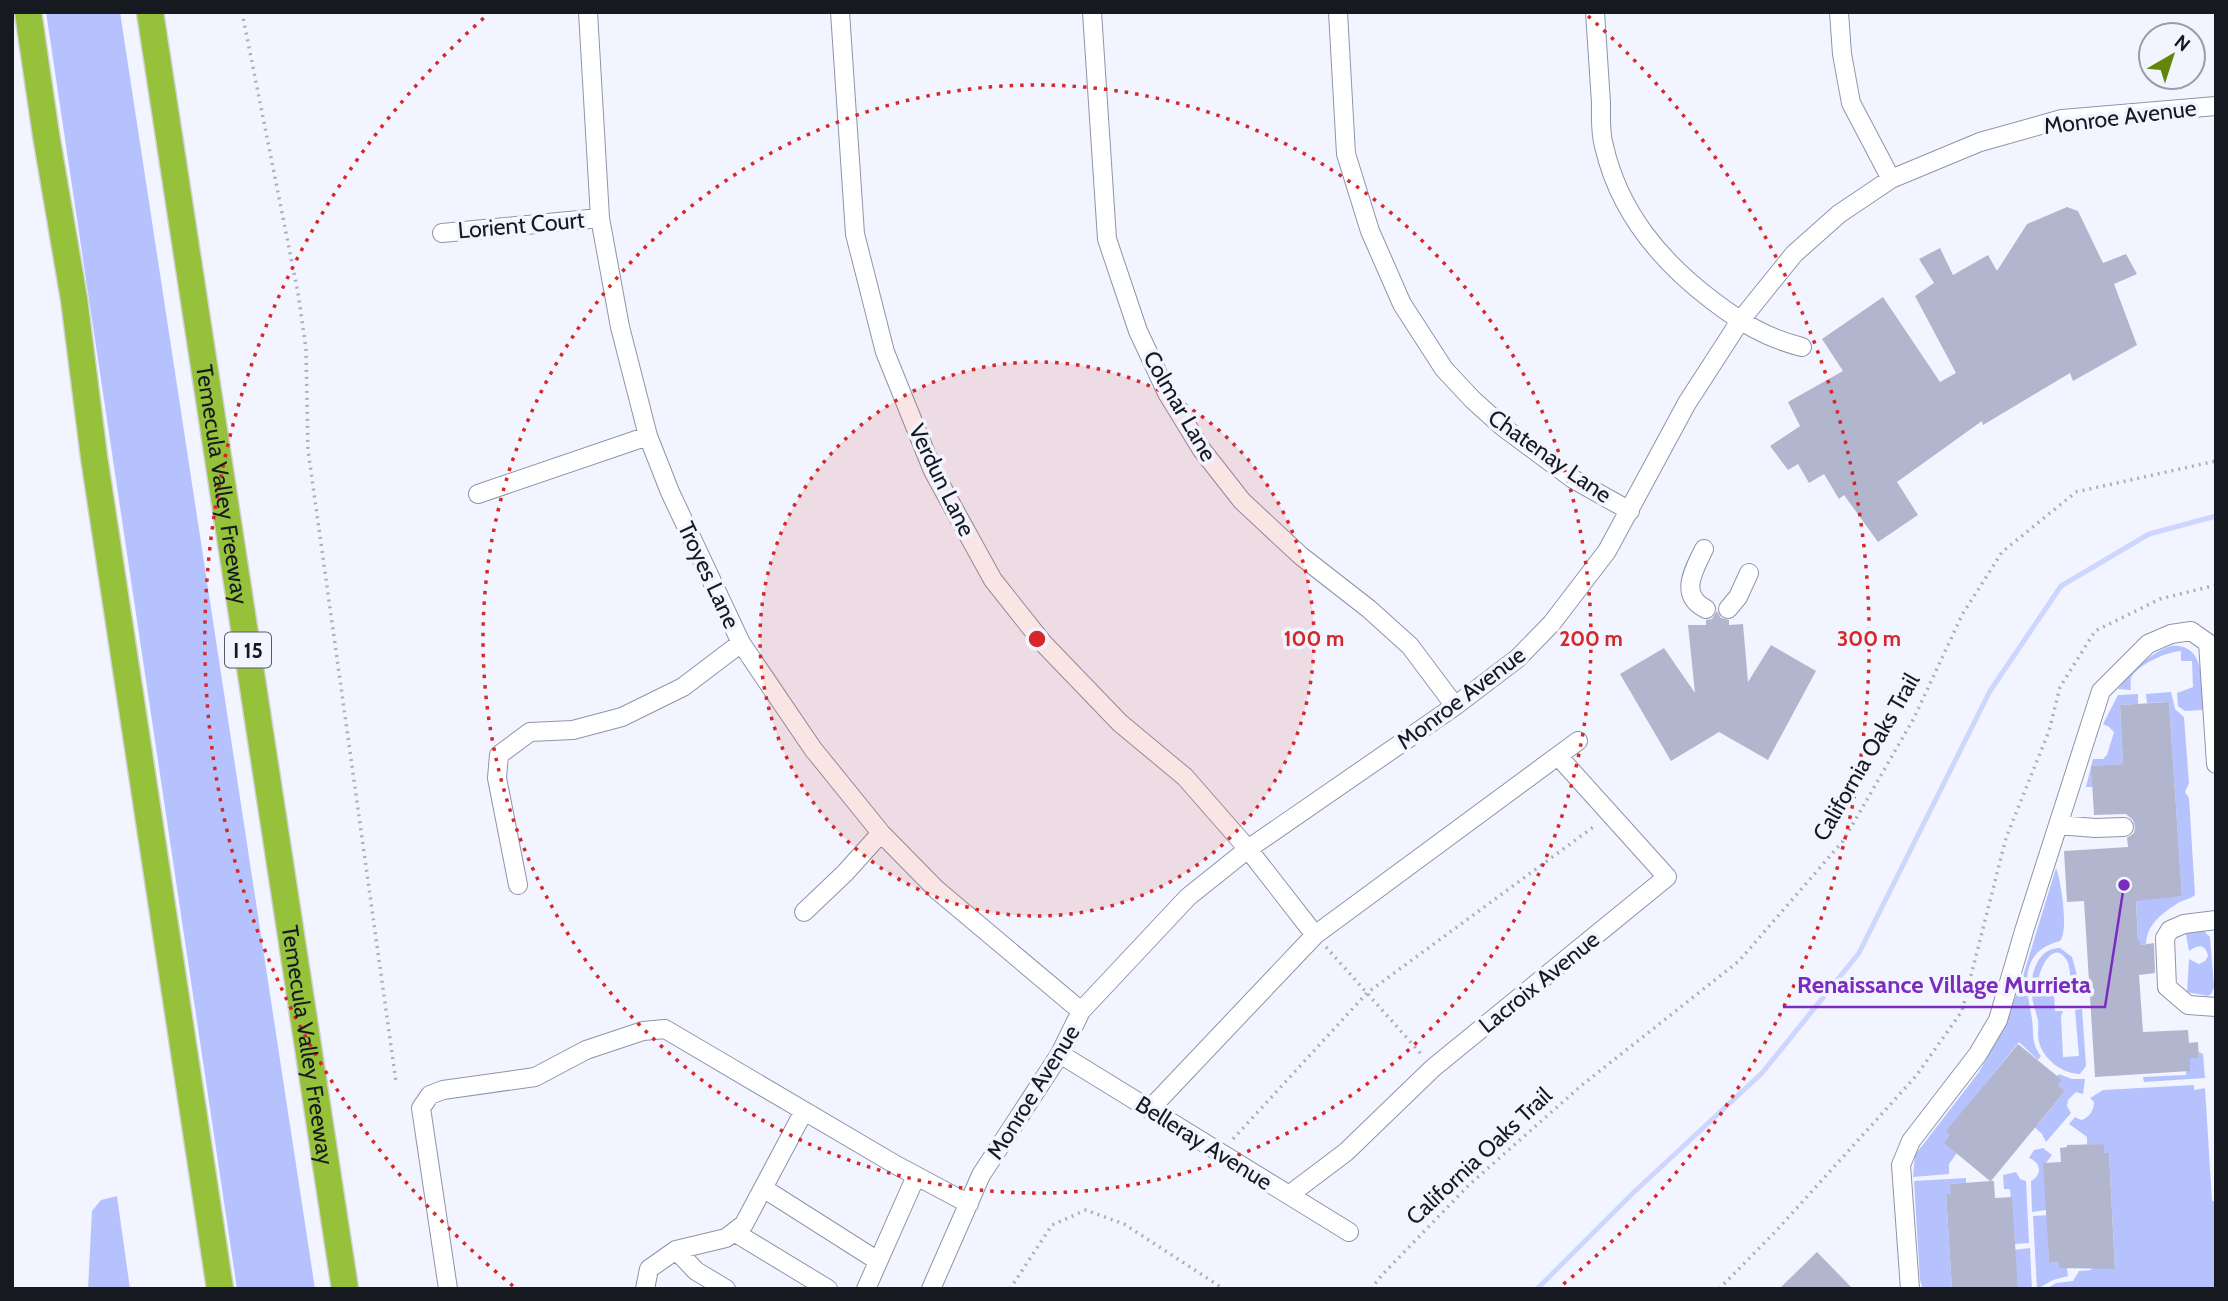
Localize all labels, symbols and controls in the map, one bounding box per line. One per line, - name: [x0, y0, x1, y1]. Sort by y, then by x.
- north arrow: [2137, 21, 2207, 91]
- text: N: [2170, 30, 2195, 56]
- street label: Monroe Avenue: [2042, 94, 2198, 140]
- street label: Lorient Court: [457, 205, 586, 244]
- street label: Colmar Lane: [1137, 346, 1223, 466]
- street label: Temecula Valley Freeway: [190, 363, 254, 607]
- street label: Chatenay Lane: [1483, 403, 1617, 509]
- street label: Verdun Lane: [903, 419, 981, 541]
- street label: Troyes Lane: [672, 517, 746, 633]
- text: 100 m: [1284, 626, 1344, 651]
- text: 200 m: [1559, 626, 1623, 651]
- text: 300 m: [1837, 626, 1901, 651]
- centre of rings: [1025, 627, 1049, 651]
- road number: I 15: [225, 632, 271, 668]
- street label: Monroe Avenue: [1391, 641, 1531, 755]
- street label: California Oaks Trail: [1807, 668, 1926, 846]
- street label: Temecula Valley Freeway: [276, 923, 340, 1167]
- street label: Lacroix Avenue: [1473, 925, 1605, 1039]
- callout: Renaissance Village Murrieta: [1783, 962, 2105, 1007]
- text: Renaissance Village Murrieta: [1797, 970, 2091, 999]
- street label: Monroe Avenue: [980, 1019, 1086, 1164]
- street label: California Oaks Trail: [1400, 1081, 1558, 1231]
- street label: Belleray Avenue: [1131, 1090, 1278, 1196]

